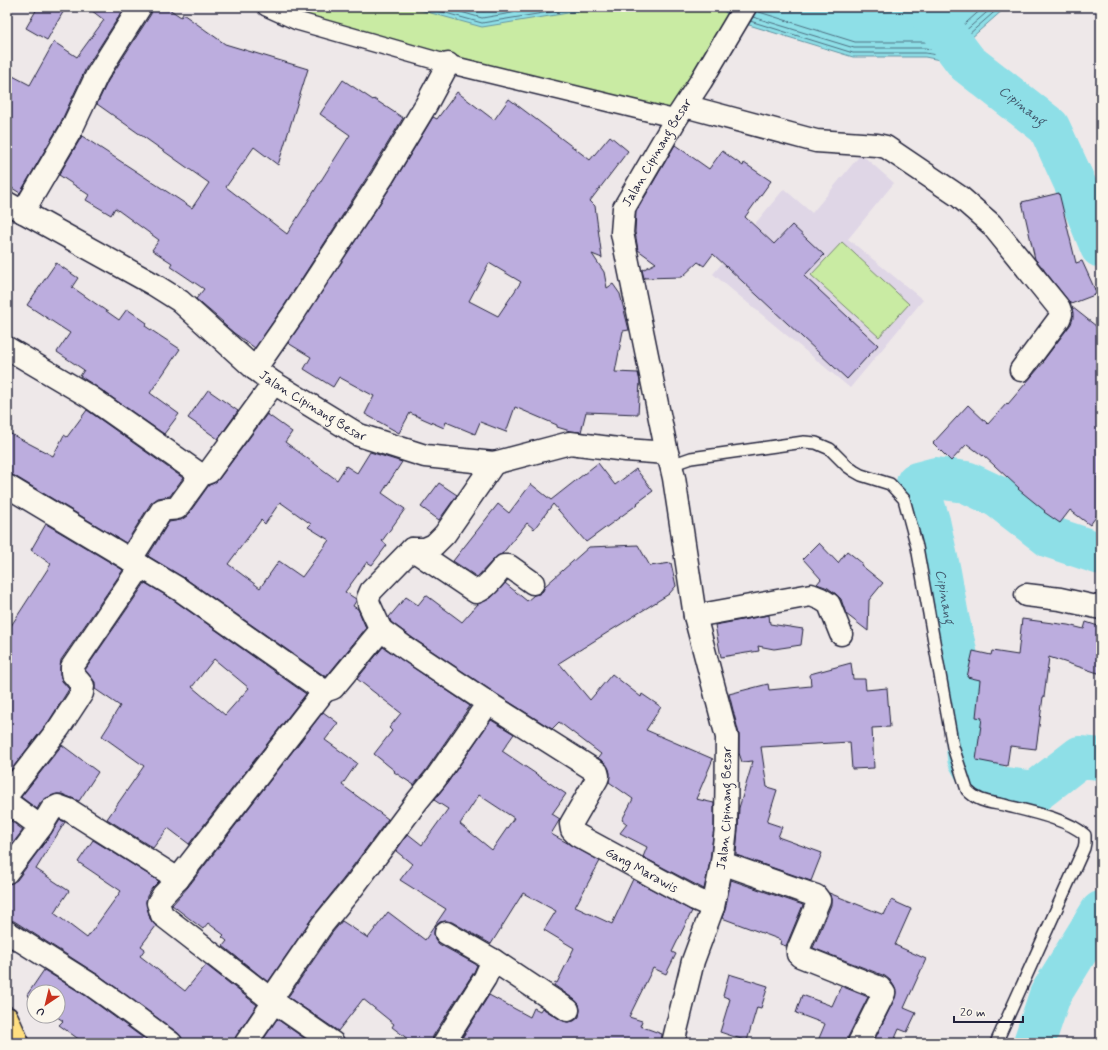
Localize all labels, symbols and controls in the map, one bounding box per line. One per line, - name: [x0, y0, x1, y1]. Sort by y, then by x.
- water label: Cipinang: [995, 82, 1051, 133]
- street label: Jalan Cipinang Besar: [618, 95, 696, 210]
- street label: Jalan Cipinang Besar: [256, 367, 369, 445]
- water label: Cipinang: [931, 568, 959, 628]
- street label: Jalan Cipinang Besar: [712, 746, 737, 871]
- street label: Gang Marawis: [602, 843, 681, 897]
- north arrow: [26, 984, 66, 1024]
- scale bar: [954, 998, 1023, 1024]
- text: U: [34, 1004, 48, 1019]
- text: 20 m: [960, 1005, 986, 1021]

